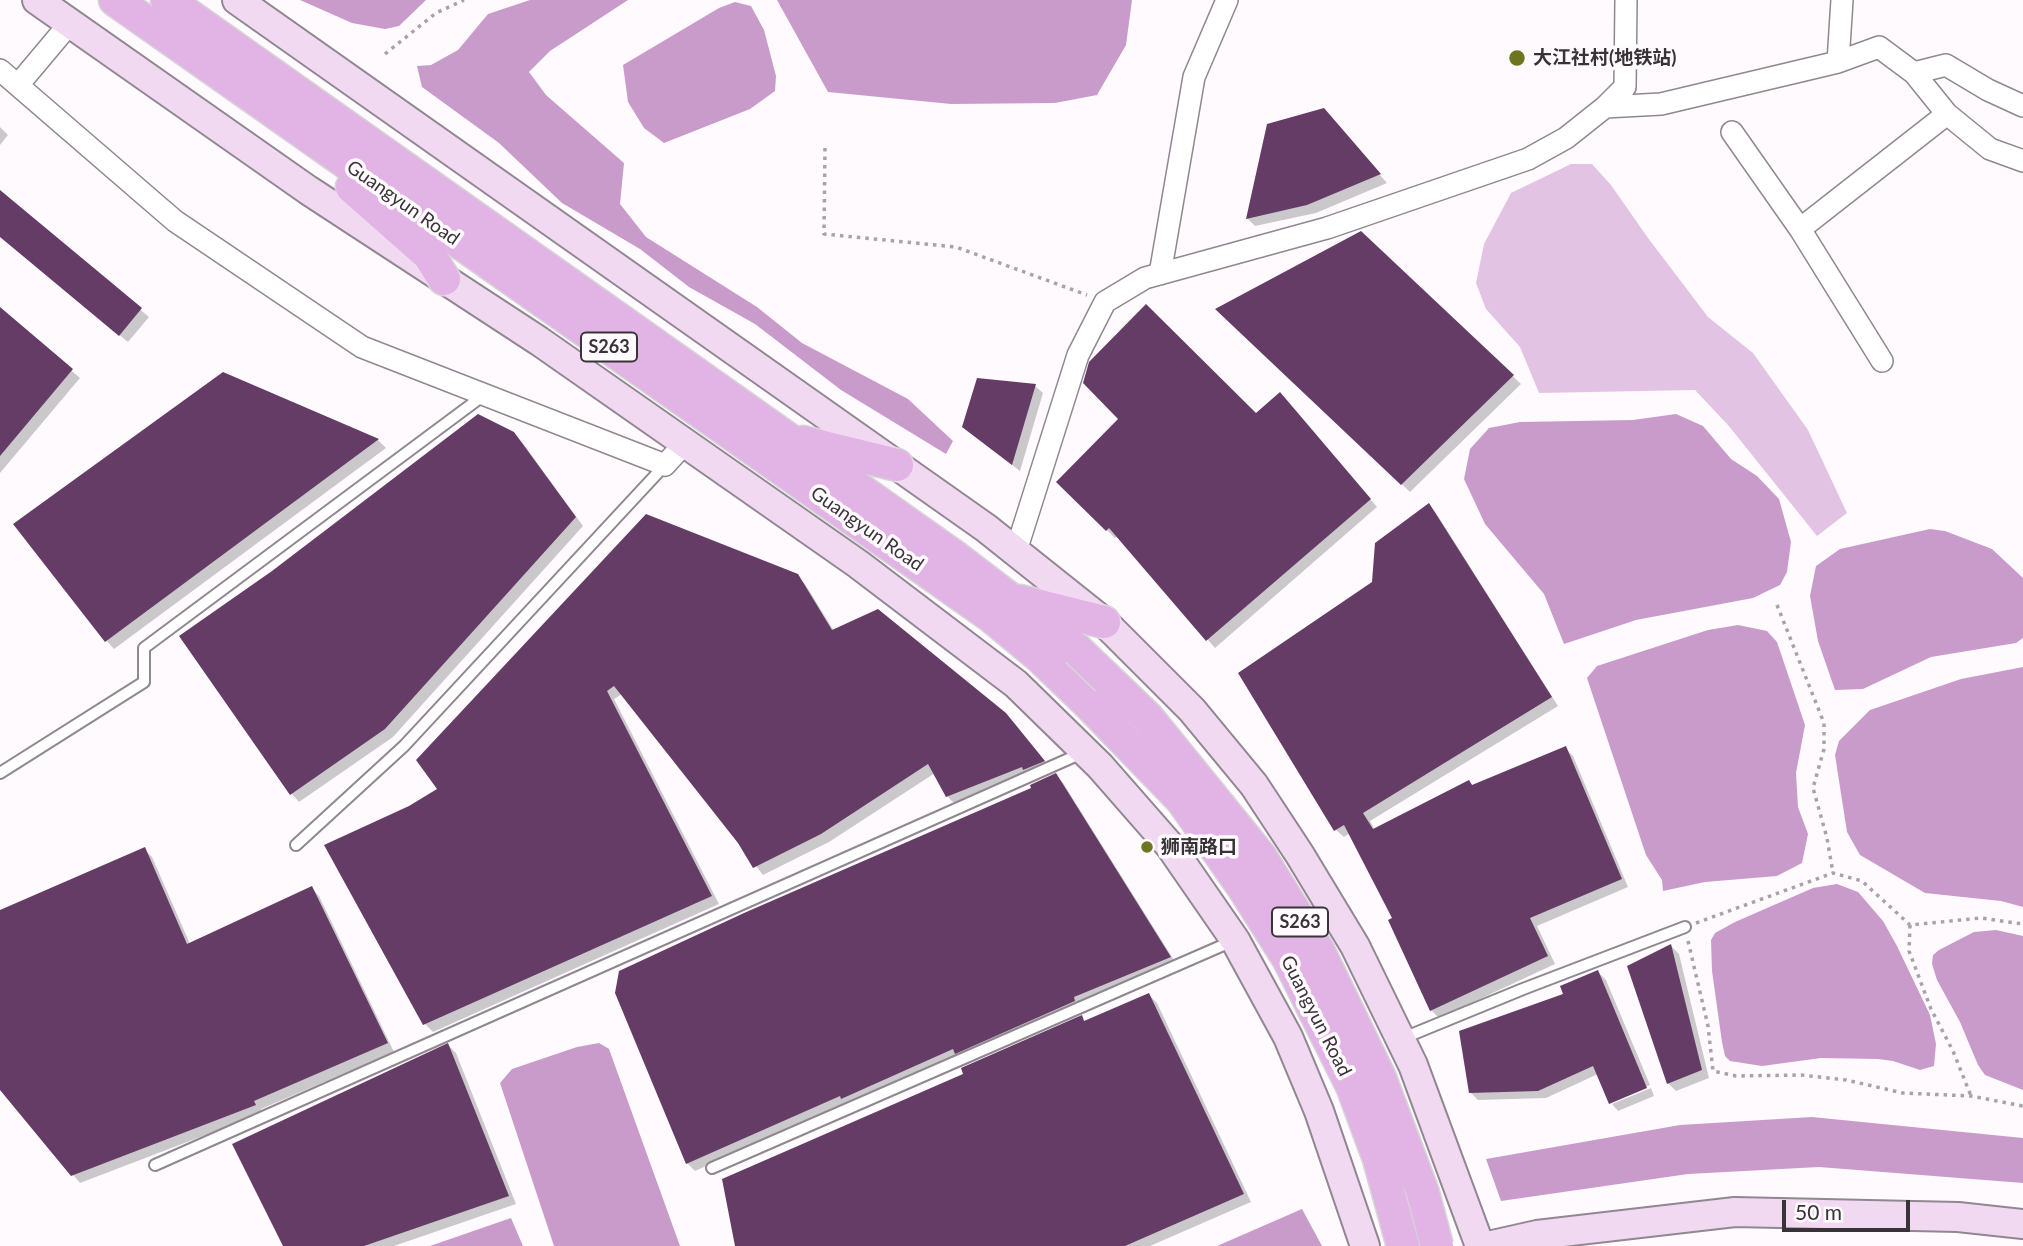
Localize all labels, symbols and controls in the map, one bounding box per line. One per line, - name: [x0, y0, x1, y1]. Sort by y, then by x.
- place label: 大江社村(地铁站): [1533, 47, 1676, 69]
- marker: 大江社村(地铁站): [1507, 48, 1527, 68]
- street label: Guangyun Road: [342, 156, 464, 250]
- road number: S263: [581, 332, 637, 362]
- street label: Guangyun Road: [806, 482, 928, 576]
- place label: 狮南路口: [1161, 836, 1237, 858]
- marker: 狮南路口: [1139, 839, 1155, 855]
- road number: S263: [1272, 908, 1328, 937]
- street label: Guangyun Road: [1276, 952, 1356, 1080]
- scale bar: [1785, 1186, 1913, 1230]
- text: 50 m: [1795, 1199, 1842, 1224]

